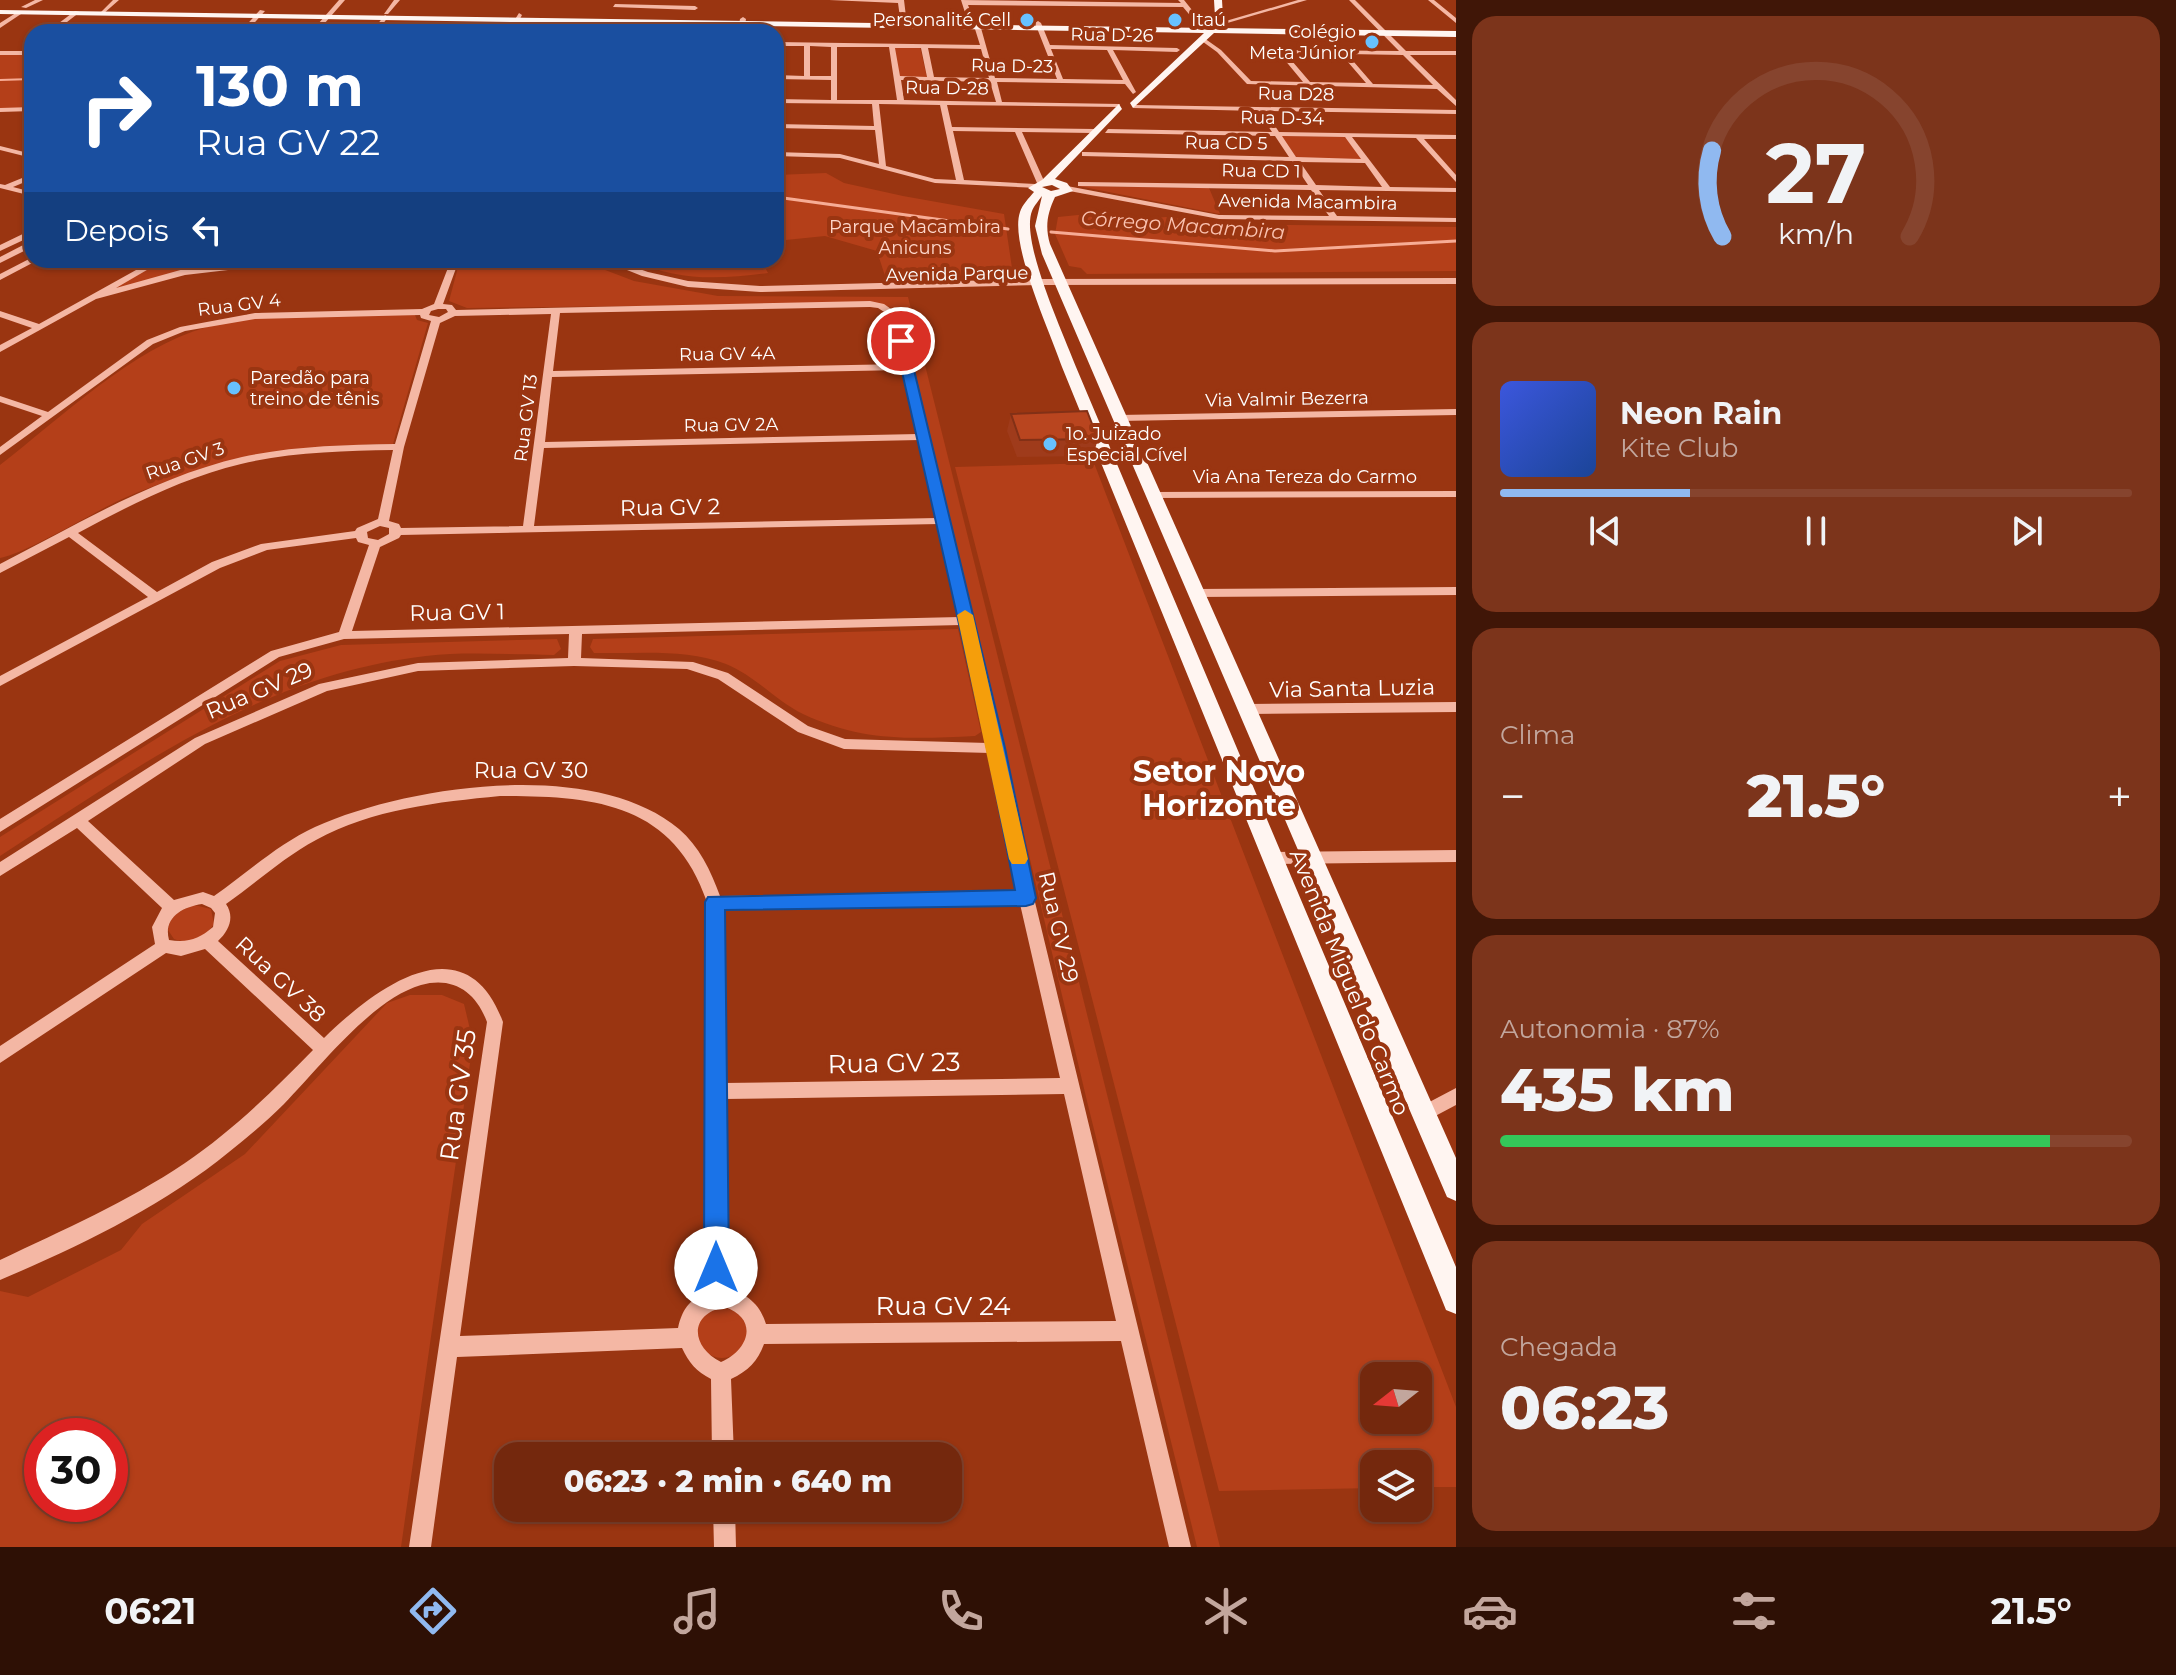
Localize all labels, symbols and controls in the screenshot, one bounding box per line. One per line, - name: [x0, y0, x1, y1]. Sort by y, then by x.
- place label: Personalité Cell: [872, 9, 1011, 31]
- place label: Itaú: [1191, 9, 1226, 31]
- marker: Personalité Cell: [1018, 11, 1036, 29]
- marker: Itaú: [1166, 11, 1184, 29]
- place label: Colégio Meta Júnior: [1249, 21, 1356, 64]
- street label: Rua D-26: [1070, 23, 1154, 47]
- marker: Colégio Meta Júnior: [1363, 33, 1381, 51]
- text: 130 m: [196, 52, 364, 120]
- street label: Rua D-23: [971, 54, 1053, 78]
- icon: right: [64, 56, 168, 160]
- street label: Rua D-28: [905, 76, 989, 100]
- street label: Rua D28: [1257, 82, 1335, 106]
- street label: Rua D-34: [1240, 106, 1324, 130]
- text: Rua GV 22: [196, 120, 380, 164]
- text: 27: [1766, 122, 1866, 224]
- street label: Rua CD 5: [1184, 131, 1268, 155]
- street label: Rua CD 1: [1221, 159, 1301, 183]
- street label: Avenida Macambira: [1218, 189, 1398, 215]
- water label: Córrego Macambira: [1080, 206, 1286, 244]
- icon: left: [185, 208, 229, 252]
- text: Depois: [64, 212, 169, 249]
- park label: Parque Macambira Anicuns: [829, 216, 1001, 259]
- text: km/h: [1778, 216, 1854, 251]
- street label: Avenida Parque: [885, 262, 1029, 286]
- street label: Rua GV 4: [196, 289, 282, 321]
- pin: [867, 307, 935, 375]
- icon: arrive: [879, 319, 923, 363]
- street label: Rua GV 4A: [679, 342, 775, 366]
- place label: Paredão para treino de tênis: [250, 367, 380, 410]
- street label: Rua GV 13: [510, 373, 542, 463]
- marker: Paredão para treino de tênis: [225, 379, 243, 397]
- street label: Via Valmir Bezerra: [1205, 387, 1369, 411]
- text: Neon Rain: [1620, 395, 1782, 432]
- street label: Rua GV 2A: [683, 413, 779, 437]
- place label: 1o. Juizado Especial Cível: [1066, 423, 1188, 466]
- text: Kite Club: [1620, 432, 1738, 464]
- marker: 1o. Juizado Especial Cível: [1041, 435, 1059, 453]
- street label: Rua GV 3: [143, 437, 227, 485]
- street label: Via Ana Tereza do Carmo: [1193, 466, 1417, 488]
- street label: Rua GV 2: [620, 493, 720, 522]
- icon: previous: [1583, 509, 1627, 553]
- icon: pause: [1794, 509, 1838, 553]
- icon: next: [2005, 509, 2049, 553]
- street label: Rua GV 1: [409, 598, 505, 627]
- street label: Rua GV 29: [202, 656, 317, 725]
- street label: Via Santa Luzia: [1269, 674, 1435, 703]
- text: Clima: [1500, 719, 1575, 751]
- district label: Setor Novo Horizonte: [1133, 753, 1305, 824]
- street label: Rua GV 30: [474, 757, 588, 784]
- text: 21.5°: [1747, 759, 1885, 832]
- text: −: [1500, 769, 1525, 823]
- text: +: [2107, 769, 2132, 823]
- street label: Avenida Miguel do Carmo: [1284, 845, 1415, 1119]
- street label: Rua GV 29: [1033, 869, 1084, 985]
- street label: Rua GV 38: [230, 931, 332, 1028]
- text: Autonomia · 87%: [1500, 1013, 1720, 1045]
- street label: Rua GV 35: [433, 1027, 483, 1163]
- street label: Rua GV 23: [827, 1046, 961, 1080]
- text: 435 km: [1500, 1053, 1734, 1126]
- position arrow: [674, 1226, 758, 1310]
- street label: Rua GV 24: [876, 1290, 1010, 1322]
- text: Chegada: [1500, 1331, 1618, 1363]
- north arrow: [1360, 1362, 1432, 1434]
- map controls: [1360, 1362, 1432, 1522]
- text: 06:23: [1500, 1371, 1669, 1444]
- speed limit sign: 30: [24, 1418, 128, 1522]
- button: layers: [1360, 1450, 1432, 1522]
- text: 06:23 · 2 min · 640 m: [564, 1463, 892, 1500]
- icon: directions: [405, 1583, 461, 1639]
- icon: music: [669, 1583, 725, 1639]
- icon: phone: [933, 1583, 989, 1639]
- icon: climate: [1198, 1583, 1254, 1639]
- icon: car: [1462, 1583, 1518, 1639]
- icon: filters: [1726, 1583, 1782, 1639]
- text: 06:21: [104, 1589, 196, 1633]
- text: 21.5°: [1991, 1589, 2072, 1633]

